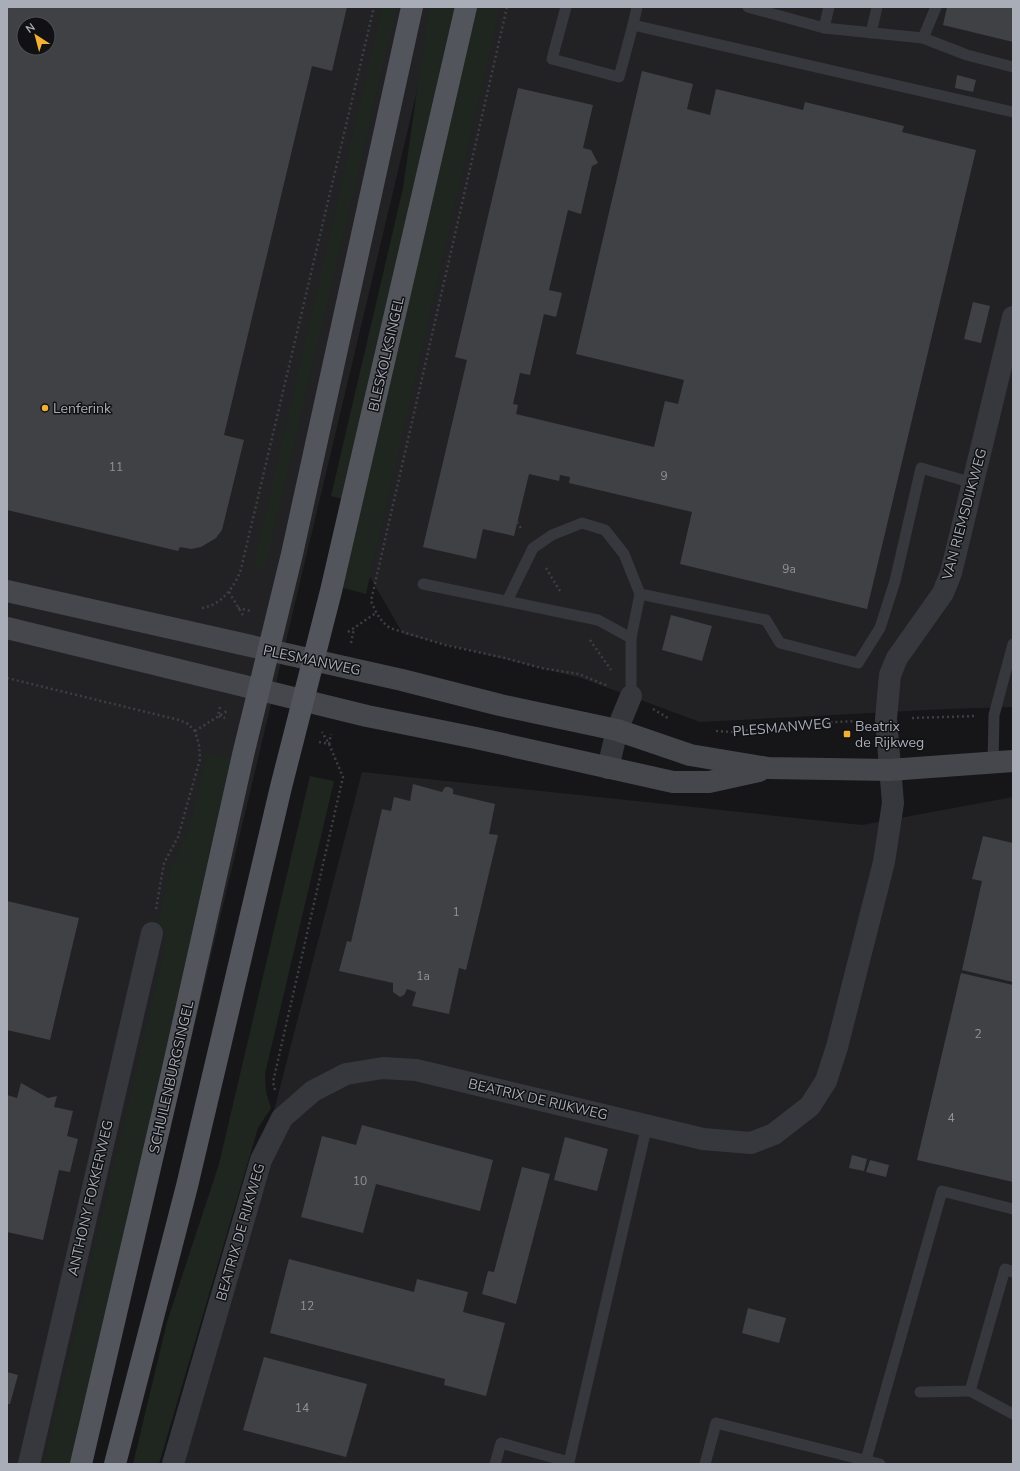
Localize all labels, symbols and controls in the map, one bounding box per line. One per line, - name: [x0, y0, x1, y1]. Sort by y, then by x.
- north arrow: [16, 16, 56, 56]
- text: N: [23, 20, 38, 37]
- street label: BLESKOLKSINGEL: [364, 294, 409, 413]
- place label: Lenferink: [53, 399, 112, 418]
- marker: Lenferink: [40, 403, 50, 413]
- street label: VAN RIEMSDIJKWEG: [938, 446, 991, 583]
- house number: 11: [109, 459, 123, 475]
- house number: 9: [660, 468, 668, 484]
- house number: 9a: [782, 561, 796, 577]
- street label: PLESMANWEG: [261, 641, 362, 680]
- street label: PLESMANWEG: [732, 714, 832, 741]
- place label: Beatrix de Rijkweg: [855, 717, 924, 752]
- marker: Beatrix de Rijkweg: [842, 729, 852, 739]
- house number: 1: [452, 904, 460, 920]
- house number: 1a: [416, 968, 430, 984]
- street label: SCHUILENBURGSINGEL: [145, 998, 198, 1155]
- house number: 2: [974, 1026, 982, 1042]
- street label: BEATRIX DE RIJKWEG: [466, 1074, 609, 1125]
- house number: 4: [947, 1110, 955, 1126]
- street label: ANTHONY FOKKERWEG: [63, 1118, 118, 1278]
- street label: BEATRIX DE RIJKWEG: [212, 1161, 269, 1303]
- house number: 10: [353, 1173, 367, 1189]
- house number: 12: [300, 1298, 314, 1314]
- house number: 14: [295, 1400, 309, 1416]

